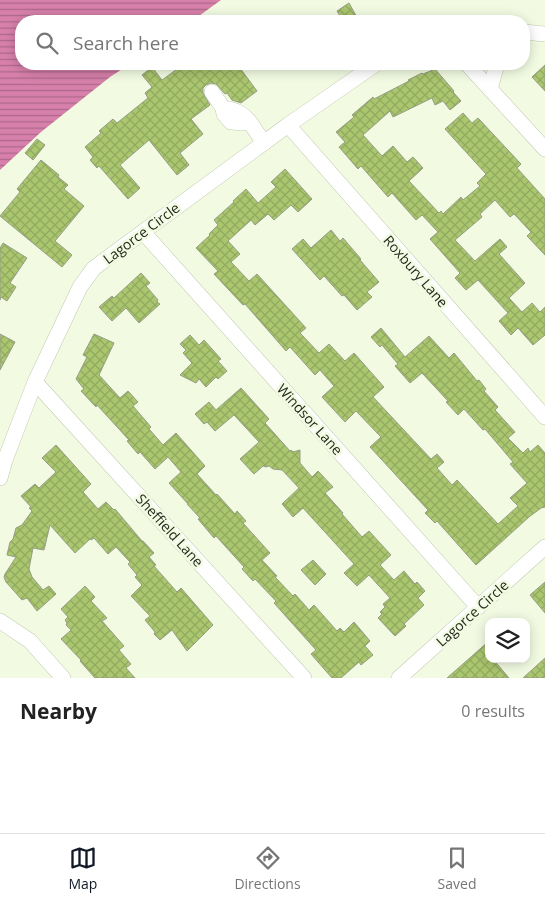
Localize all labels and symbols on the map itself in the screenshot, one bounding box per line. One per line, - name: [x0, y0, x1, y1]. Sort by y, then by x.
- street label: Lagorce Circle: [99, 198, 183, 268]
- street label: Roxbury Lane: [379, 231, 453, 311]
- street label: Windsor Lane: [273, 379, 347, 459]
- street label: Sheffield Lane: [132, 489, 208, 571]
- street label: Lagorce Circle: [432, 575, 512, 651]

